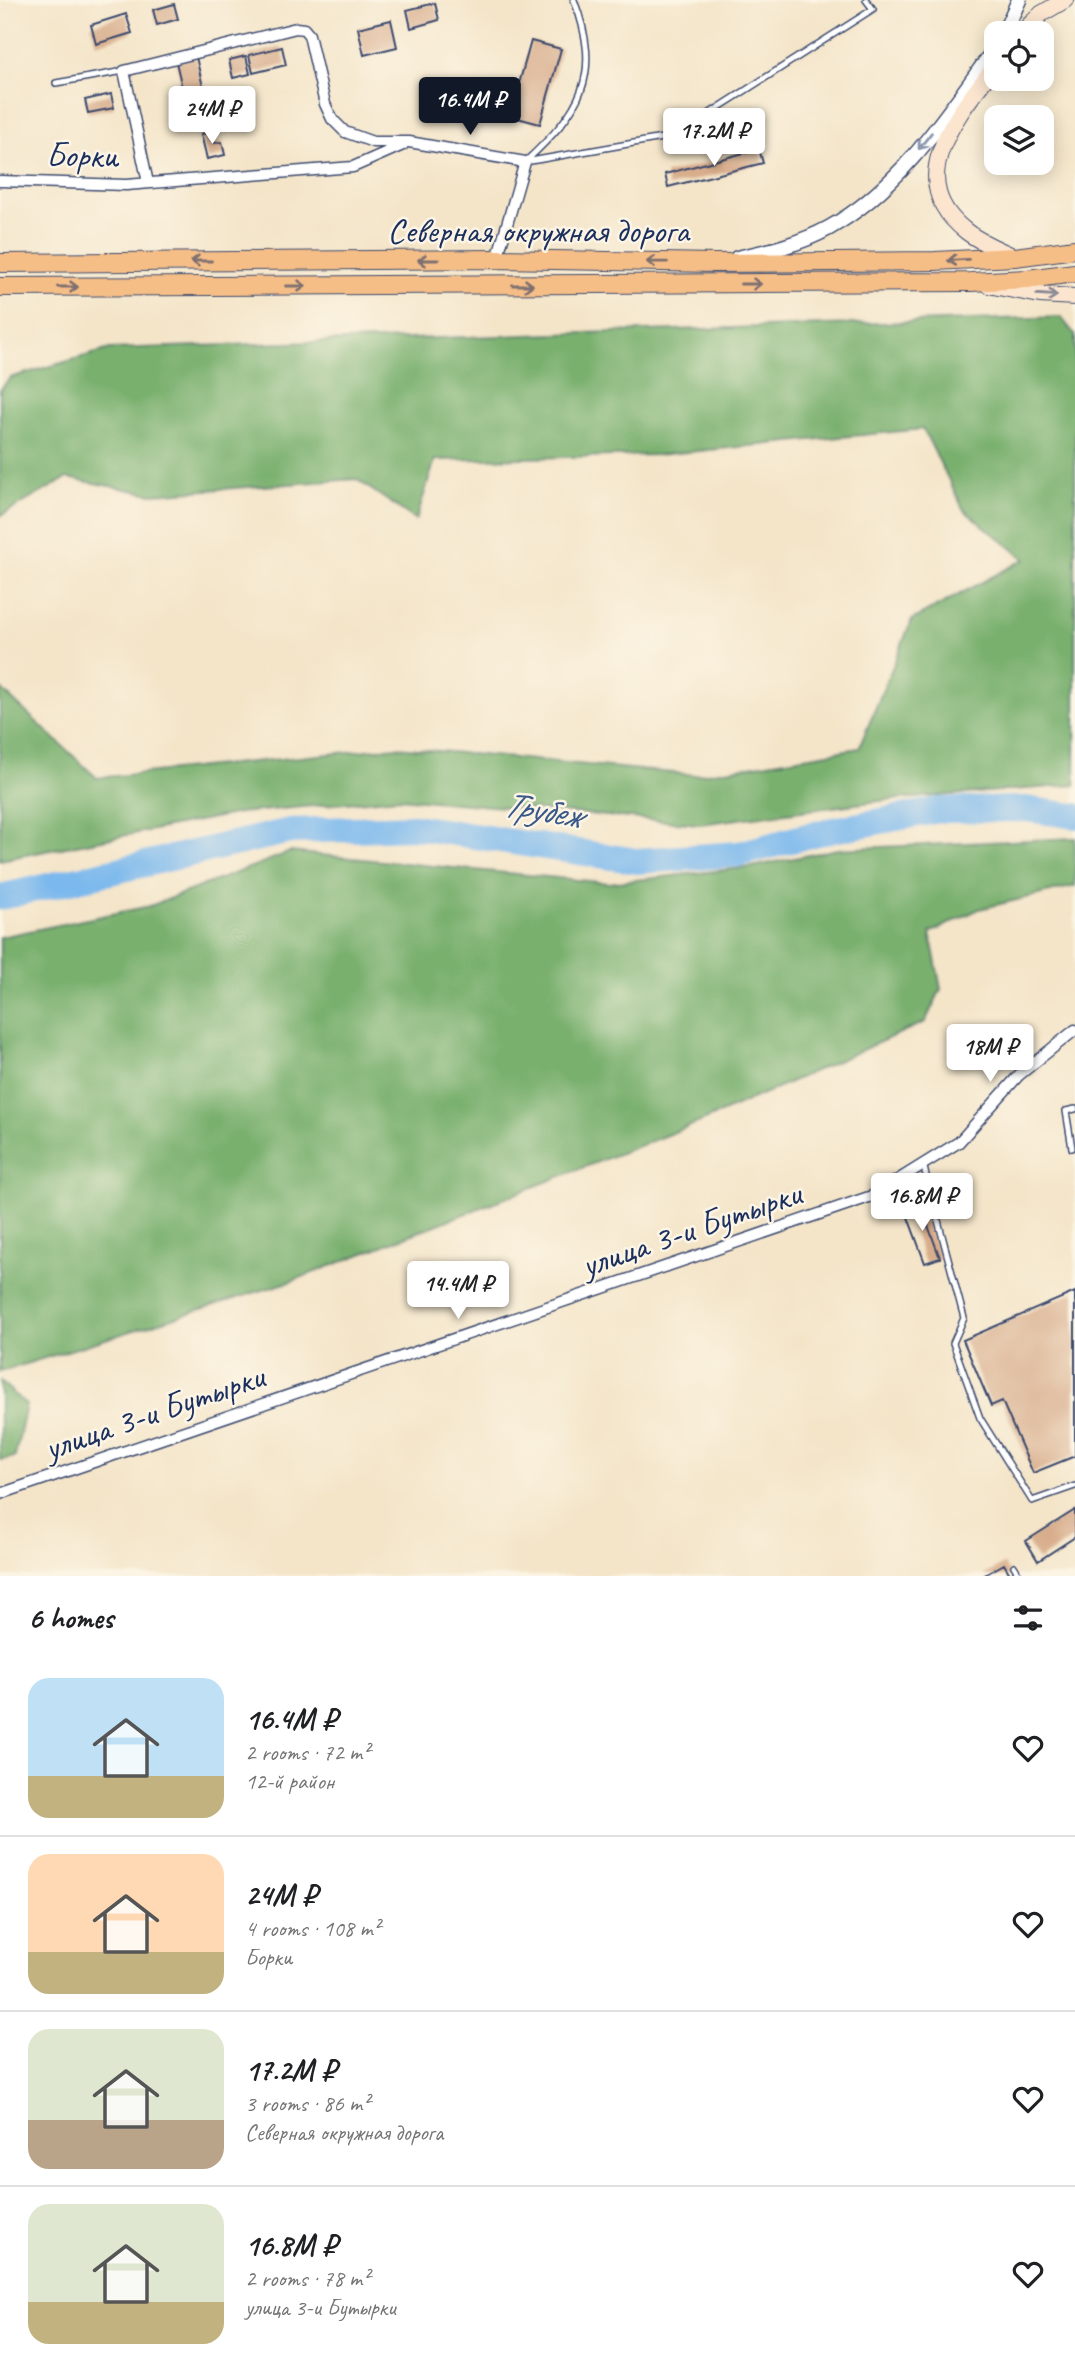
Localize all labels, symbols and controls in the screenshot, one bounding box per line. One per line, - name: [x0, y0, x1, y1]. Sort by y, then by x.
- map controls: [984, 21, 1054, 175]
- button: locate: [984, 21, 1054, 91]
- pin: 16.4M ₽: [405, 78, 535, 137]
- text: 16.4M ₽: [435, 85, 505, 114]
- pin: 24M ₽: [163, 86, 261, 146]
- text: 24M ₽: [185, 94, 239, 123]
- button: layers: [984, 105, 1054, 175]
- pin: 17.2M ₽: [649, 108, 779, 168]
- text: 17.2M ₽: [679, 116, 749, 145]
- one-way arrow: [917, 131, 932, 149]
- street label: Борки: [46, 132, 121, 178]
- street label: Северная окружная дорога: [387, 208, 691, 253]
- one-way arrow: [417, 253, 440, 267]
- one-way arrow: [190, 254, 213, 268]
- one-way arrow: [947, 254, 970, 267]
- one-way arrow: [646, 255, 669, 269]
- one-way arrow: [739, 277, 762, 291]
- one-way arrow: [511, 278, 534, 292]
- one-way arrow: [284, 279, 307, 293]
- one-way arrow: [56, 280, 79, 294]
- one-way arrow: [1035, 289, 1058, 302]
- water label: Трубеж: [500, 780, 592, 840]
- pin: 18M ₽: [941, 1024, 1039, 1084]
- text: 18M ₽: [963, 1032, 1017, 1061]
- street label: улица 3-и Бутырки: [573, 1170, 809, 1288]
- pin: 16.8M ₽: [857, 1174, 987, 1233]
- text: 16.8M ₽: [887, 1181, 957, 1210]
- pin: 14.4M ₽: [393, 1262, 523, 1321]
- text: 14.4M ₽: [423, 1269, 493, 1298]
- street label: улица 3-и Бутырки: [36, 1353, 272, 1471]
- text: 6 homes: [28, 1599, 113, 1637]
- icon: filters: [1009, 1599, 1047, 1637]
- text: 16.4M ₽: [245, 1700, 337, 1738]
- icon: home: [84, 1706, 168, 1790]
- icon: heart: [1009, 1729, 1047, 1767]
- text: 2 rooms · 72 m²: [245, 1738, 369, 1767]
- text: 12-й район: [245, 1767, 334, 1796]
- text: 24M ₽: [245, 1876, 317, 1914]
- icon: home: [84, 1882, 168, 1966]
- icon: heart: [1009, 1905, 1047, 1943]
- text: 4 rooms · 108 m²: [245, 1914, 380, 1943]
- text: Борки: [245, 1943, 292, 1972]
- text: 17.2M ₽: [245, 2051, 336, 2089]
- icon: home: [84, 2057, 168, 2141]
- icon: heart: [1009, 2080, 1047, 2118]
- text: 3 rooms · 86 m²: [245, 2089, 369, 2118]
- text: Северная окружная дорога: [245, 2118, 443, 2147]
- text: 16.8M ₽: [245, 2226, 337, 2264]
- icon: home: [84, 2232, 168, 2316]
- icon: heart: [1009, 2255, 1047, 2293]
- text: 2 rooms · 78 m²: [245, 2264, 369, 2293]
- text: улица 3-и Бутырки: [245, 2293, 396, 2322]

